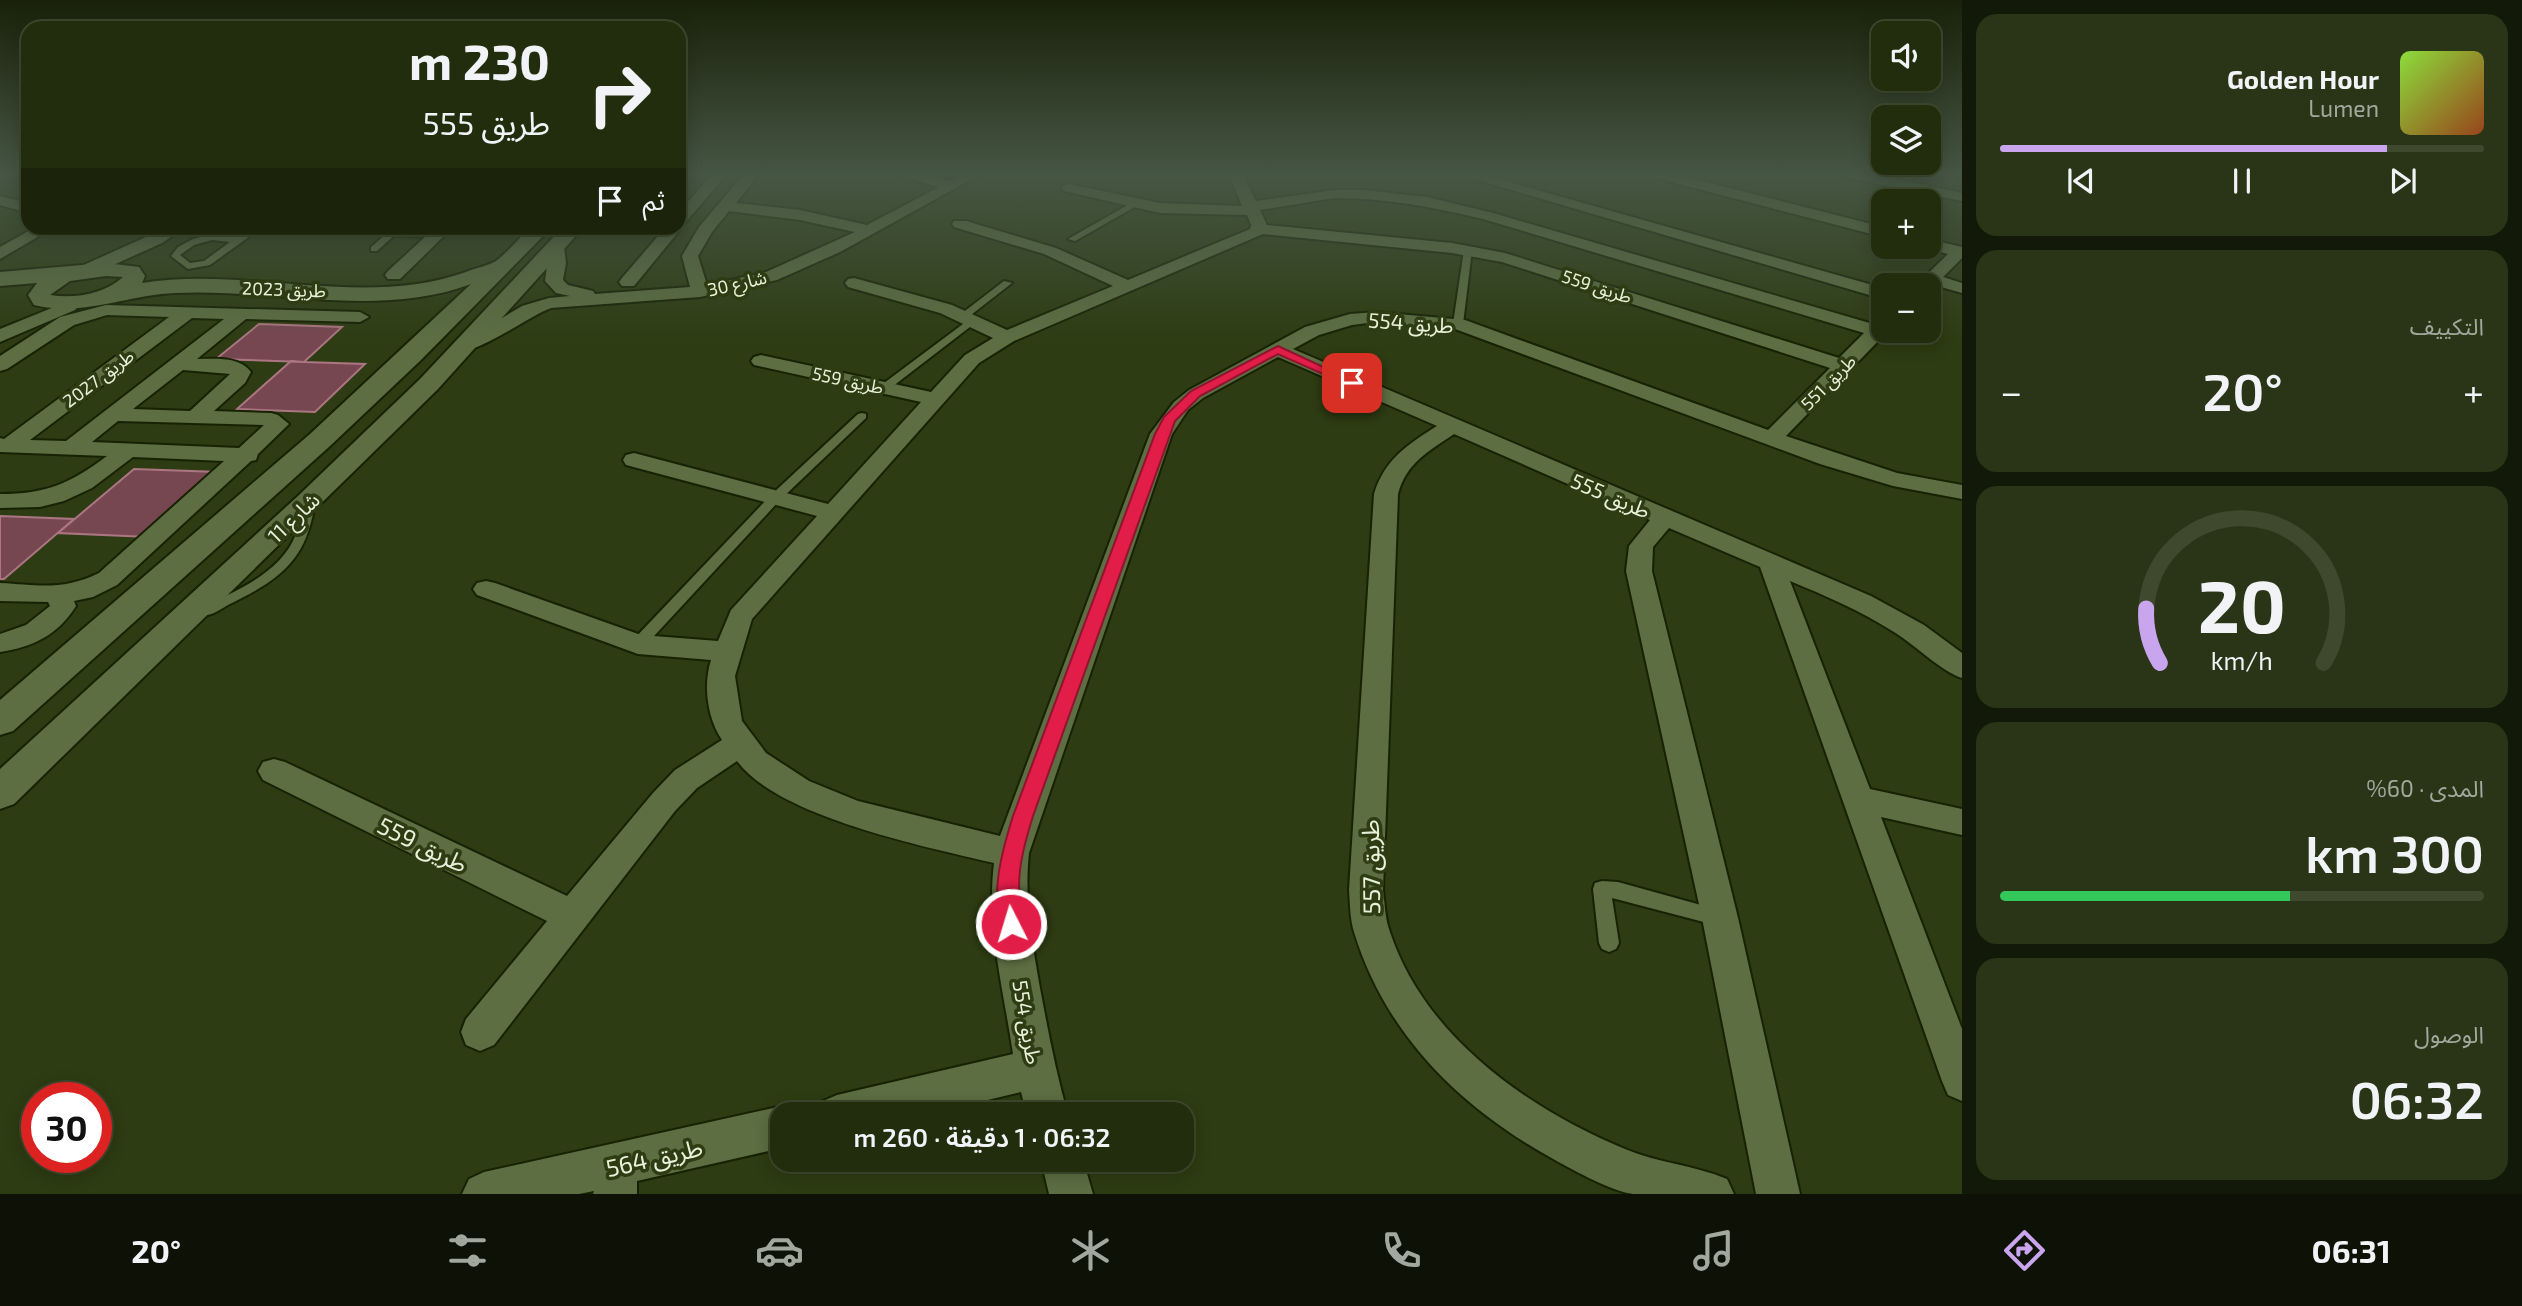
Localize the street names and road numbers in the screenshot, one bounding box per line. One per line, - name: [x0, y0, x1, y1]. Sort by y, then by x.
- street label: طريق 559: [1559, 264, 1635, 309]
- street label: شارع 30: [705, 266, 770, 304]
- street label: طريق 2023: [242, 277, 326, 302]
- street label: طريق 554: [1367, 307, 1454, 339]
- street label: طريق 2027: [58, 344, 138, 413]
- street label: طريق 551: [1796, 350, 1861, 415]
- street label: طريق 559: [810, 362, 886, 399]
- street label: طريق 555: [1567, 467, 1654, 525]
- street label: شارع 11: [262, 486, 327, 551]
- street label: طريق 559: [372, 810, 473, 880]
- street label: طريق 557: [1355, 819, 1387, 915]
- street label: طريق 554: [1006, 978, 1048, 1067]
- street label: طريق 564: [603, 1132, 706, 1184]

